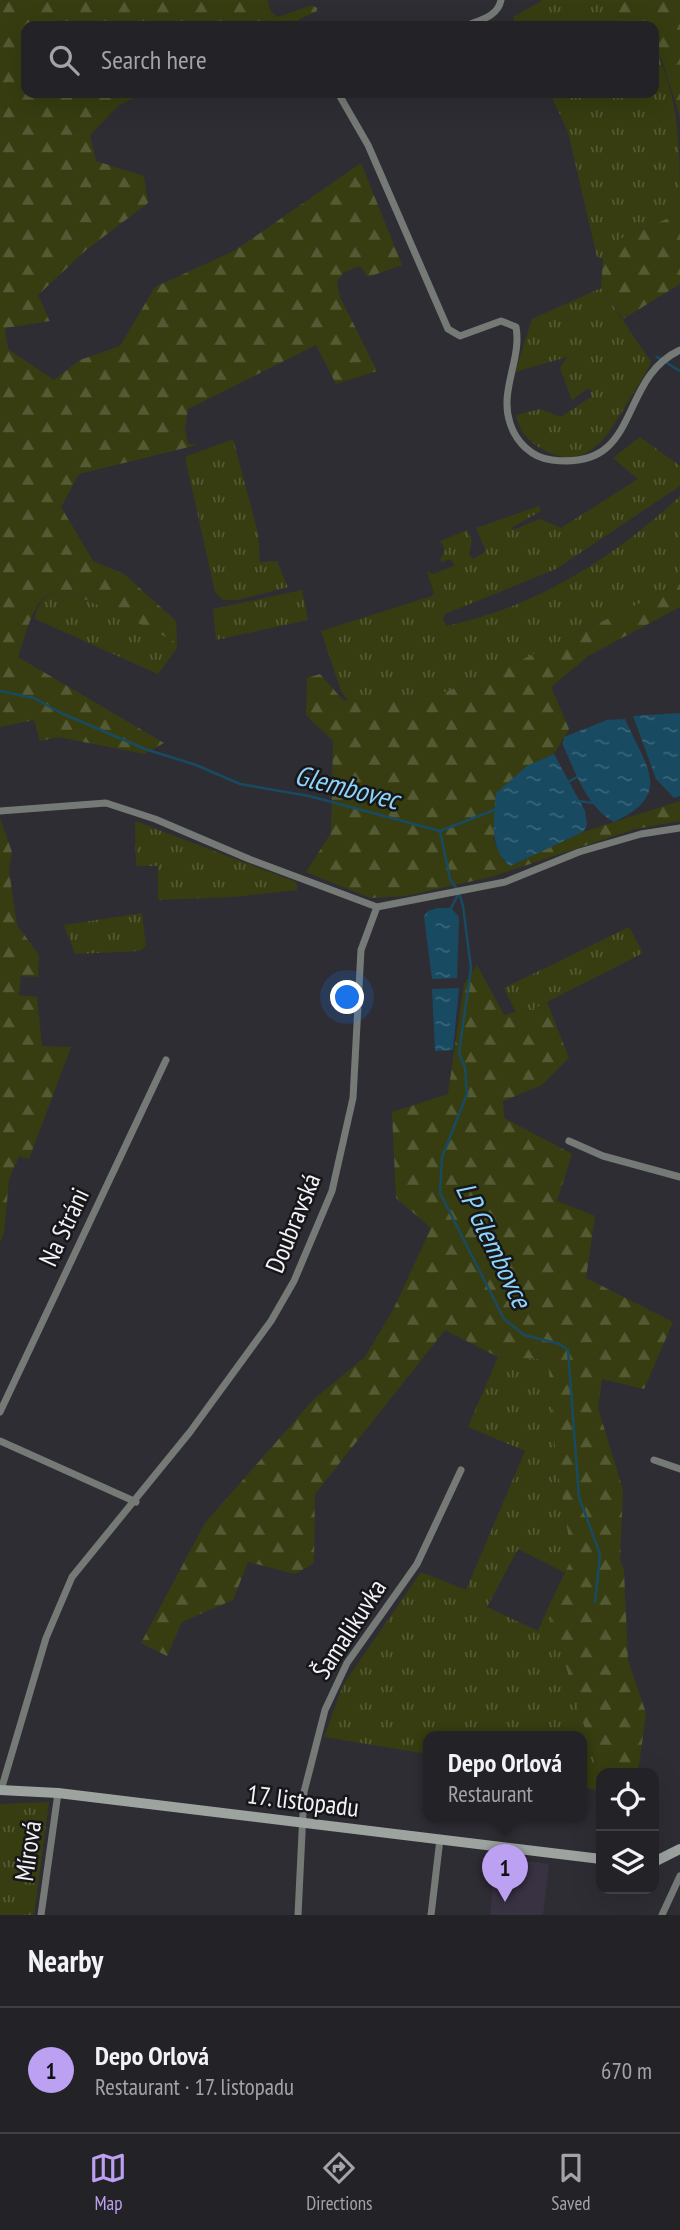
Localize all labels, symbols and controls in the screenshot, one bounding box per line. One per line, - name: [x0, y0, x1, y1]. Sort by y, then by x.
- search box: [21, 21, 659, 98]
- icon: search: [45, 41, 83, 79]
- text: Search here: [101, 43, 207, 76]
- water label: Glembovec: [291, 756, 406, 818]
- your location: [330, 980, 364, 1014]
- street label: Doubravská: [258, 1168, 327, 1277]
- water label: LP Glembovce: [448, 1176, 542, 1316]
- street label: Na Stráni: [31, 1182, 96, 1271]
- street label: Šamalikuvka: [304, 1573, 393, 1685]
- popup: [423, 1731, 587, 1822]
- text: Depo Orlová: [448, 1746, 562, 1779]
- map controls: [596, 1768, 659, 1894]
- button: locate: [596, 1768, 659, 1831]
- street label: 17. listopadu: [245, 1777, 361, 1824]
- text: Restaurant: [448, 1779, 533, 1808]
- street label: Mírová: [7, 1819, 48, 1883]
- button: layers: [596, 1831, 659, 1894]
- pin: 1: [482, 1844, 528, 1902]
- text: Nearby: [28, 1941, 103, 1980]
- text: Depo Orlová: [95, 2039, 209, 2072]
- text: 1: [46, 2056, 57, 2085]
- text: 670 m: [601, 2056, 652, 2085]
- text: Restaurant · 17. listopadu: [95, 2072, 294, 2101]
- tab: Map: [89, 2149, 127, 2215]
- tab: Directions: [306, 2149, 372, 2215]
- tab: Saved: [551, 2149, 591, 2215]

